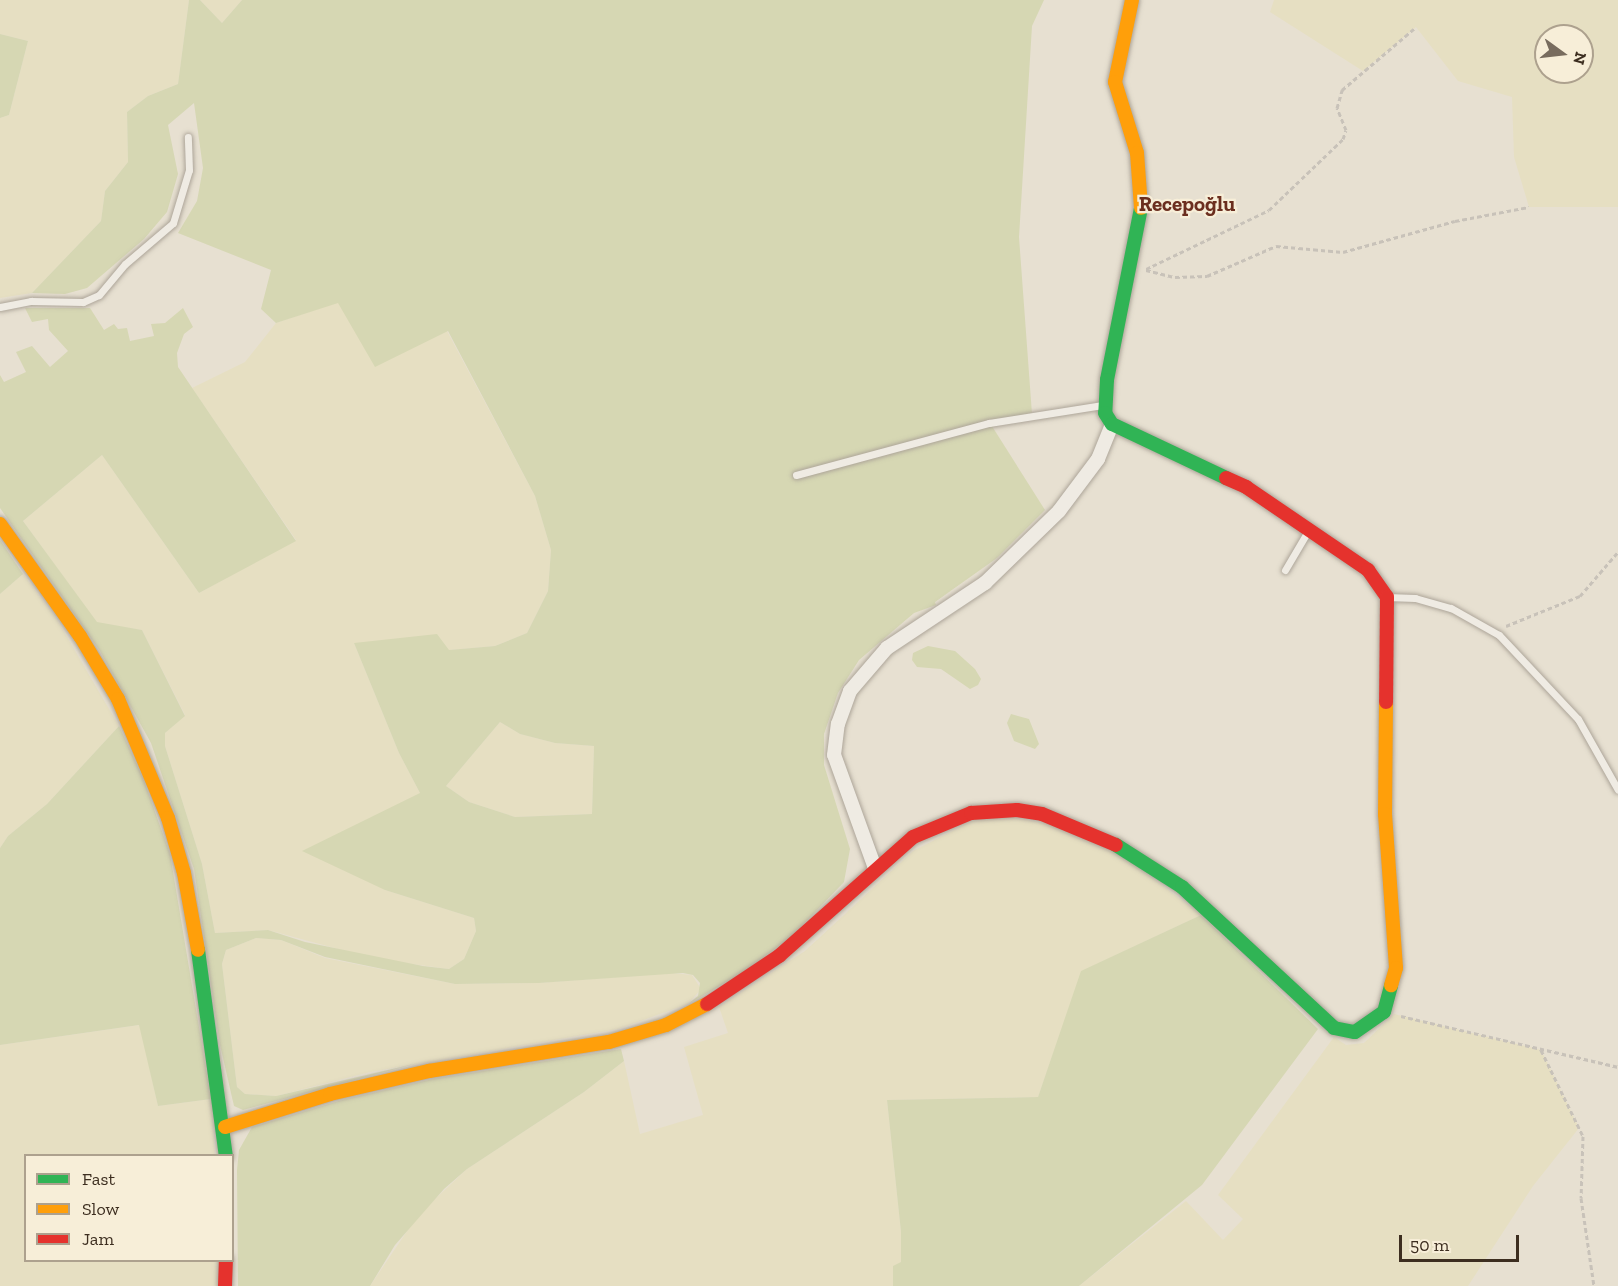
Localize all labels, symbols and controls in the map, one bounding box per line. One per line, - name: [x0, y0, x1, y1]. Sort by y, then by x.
- north arrow: [1534, 24, 1594, 84]
- text: N: [1569, 50, 1591, 67]
- district label: Recepoğlu: [1139, 191, 1235, 217]
- legend: [24, 1154, 234, 1262]
- text: Fast: [82, 1168, 115, 1190]
- text: Slow: [82, 1198, 119, 1220]
- scale bar: [1402, 1223, 1522, 1261]
- text: Jam: [82, 1228, 114, 1250]
- text: 50 m: [1410, 1234, 1449, 1256]

